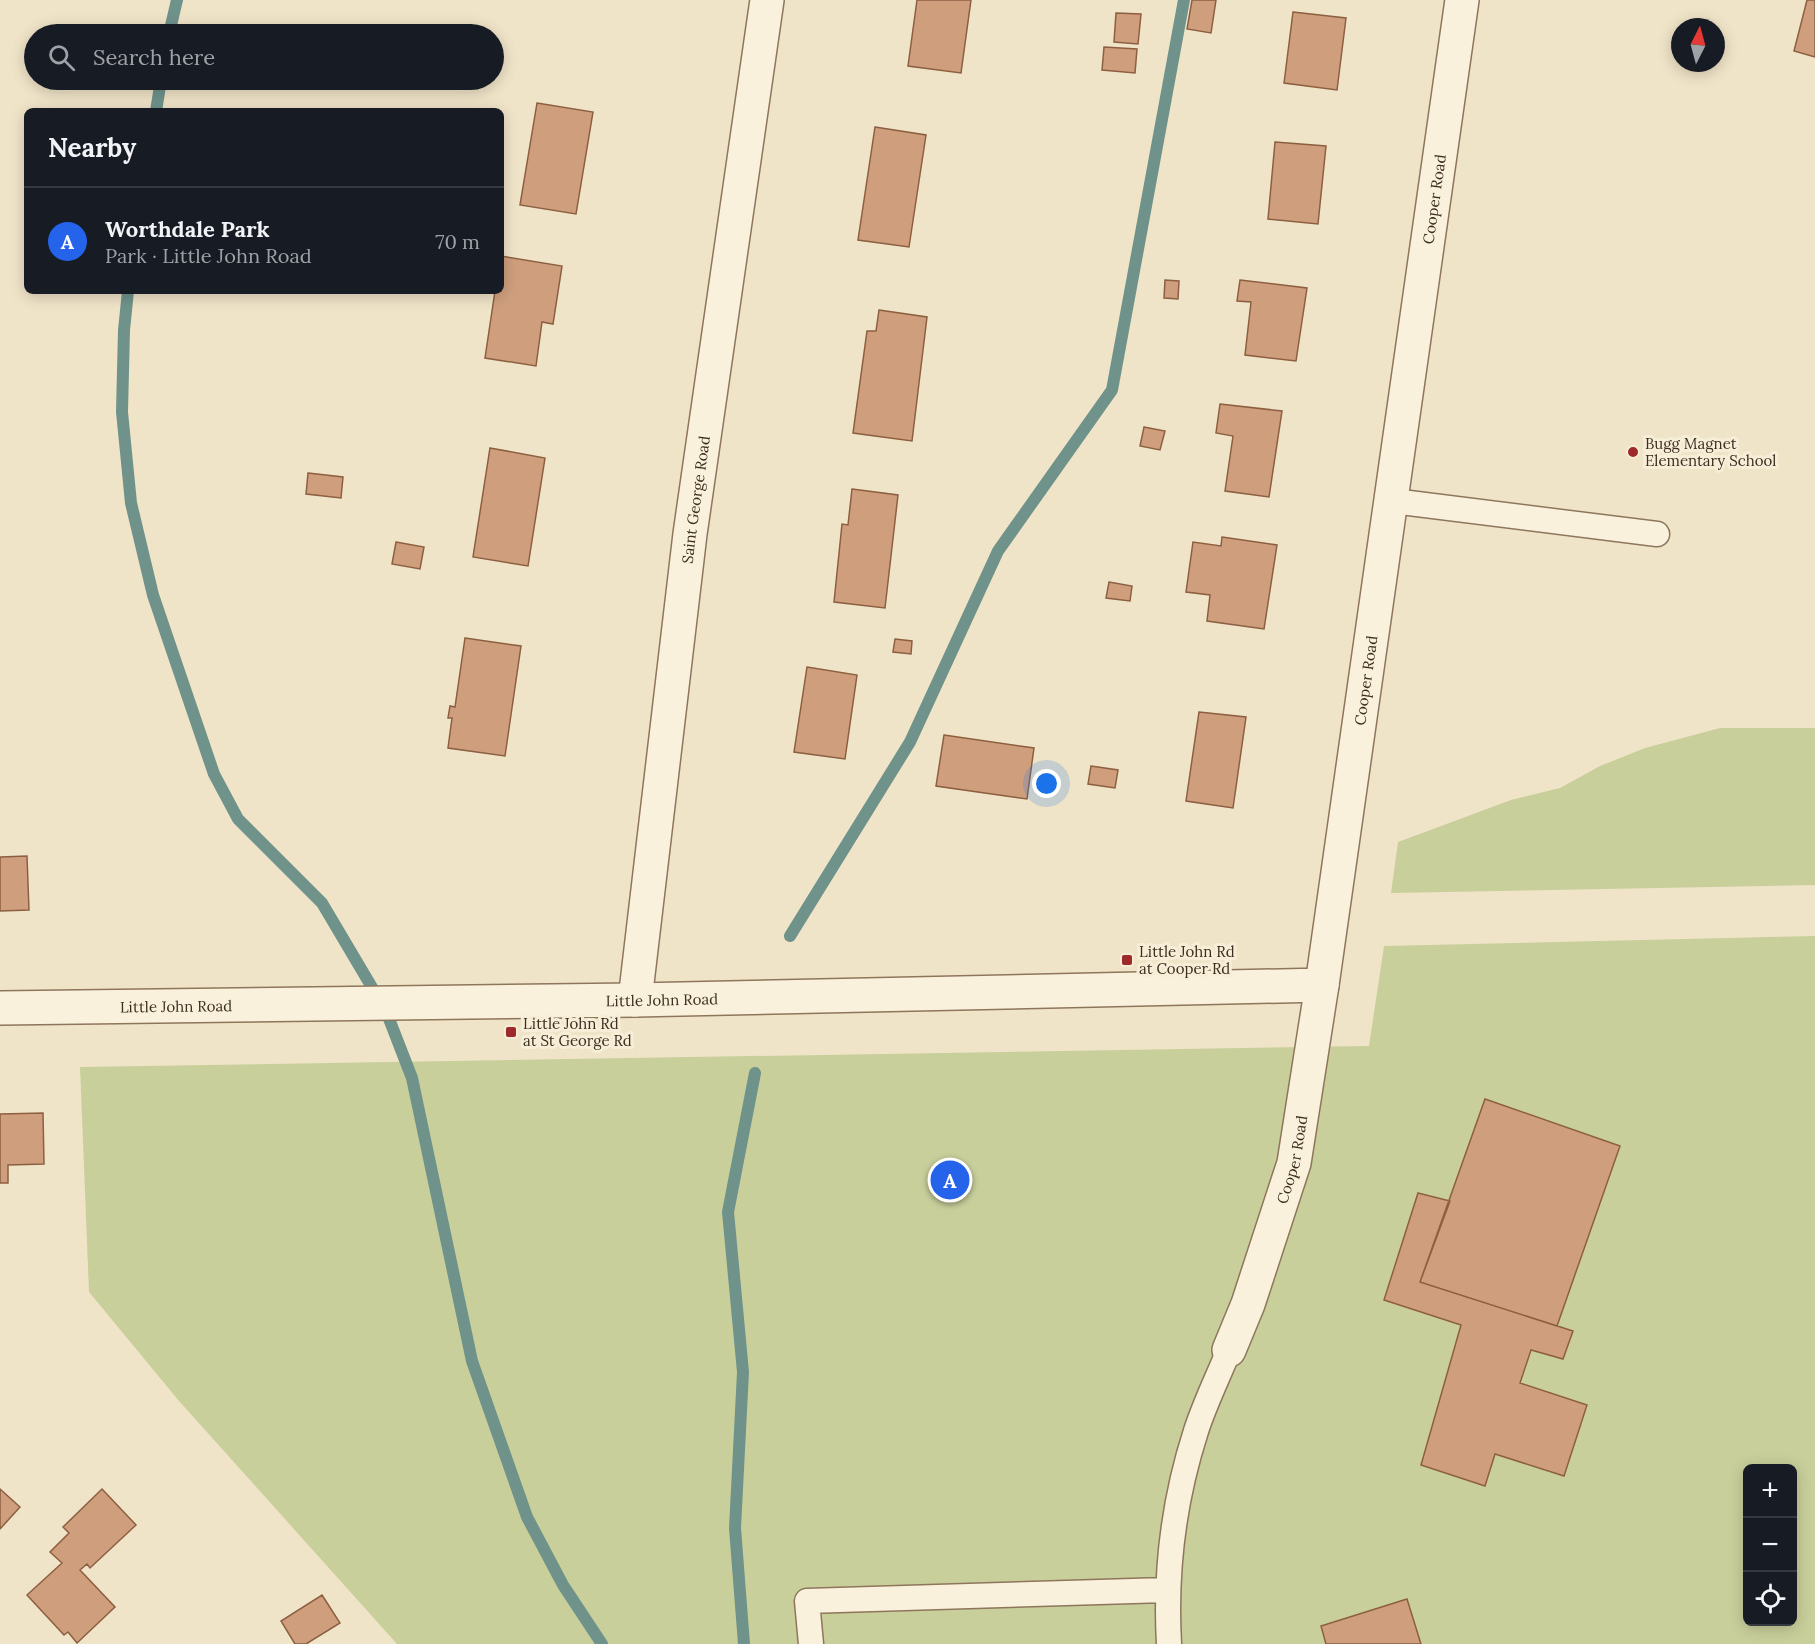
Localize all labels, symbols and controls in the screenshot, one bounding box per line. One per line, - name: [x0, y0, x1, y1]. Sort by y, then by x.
- north arrow: [1671, 18, 1725, 72]
- search box: [24, 24, 504, 90]
- icon: search: [45, 41, 78, 74]
- text: Search here: [93, 43, 215, 71]
- text: Nearby: [48, 131, 136, 164]
- street label: Cooper Road: [1418, 153, 1449, 245]
- text: Worthdale Park: [105, 215, 270, 243]
- text: A: [61, 229, 74, 254]
- text: 70 m: [435, 229, 480, 254]
- text: Park · Little John Road: [105, 243, 312, 268]
- street label: Saint George Road: [677, 434, 714, 565]
- place label: Bugg Magnet Elementary School: [1645, 434, 1776, 470]
- marker: Bugg Magnet Elementary School: [1626, 445, 1640, 459]
- street label: Cooper Road: [1350, 634, 1381, 726]
- your location: [1032, 769, 1061, 798]
- place label: Little John Rd at Cooper Rd: [1139, 942, 1235, 978]
- marker: Little John Rd at Cooper Rd: [1120, 953, 1134, 967]
- street label: Little John Road: [606, 989, 718, 1010]
- street label: Little John Road: [120, 996, 232, 1016]
- place label: Little John Rd at St George Rd: [523, 1014, 632, 1050]
- marker: Little John Rd at St George Rd: [504, 1025, 518, 1039]
- street label: Cooper Road: [1272, 1114, 1311, 1206]
- pin: A: [930, 1158, 970, 1202]
- map controls: [1743, 1464, 1797, 1626]
- button: +: [1743, 1464, 1797, 1518]
- button: −: [1743, 1518, 1797, 1572]
- button: locate: [1743, 1572, 1797, 1626]

